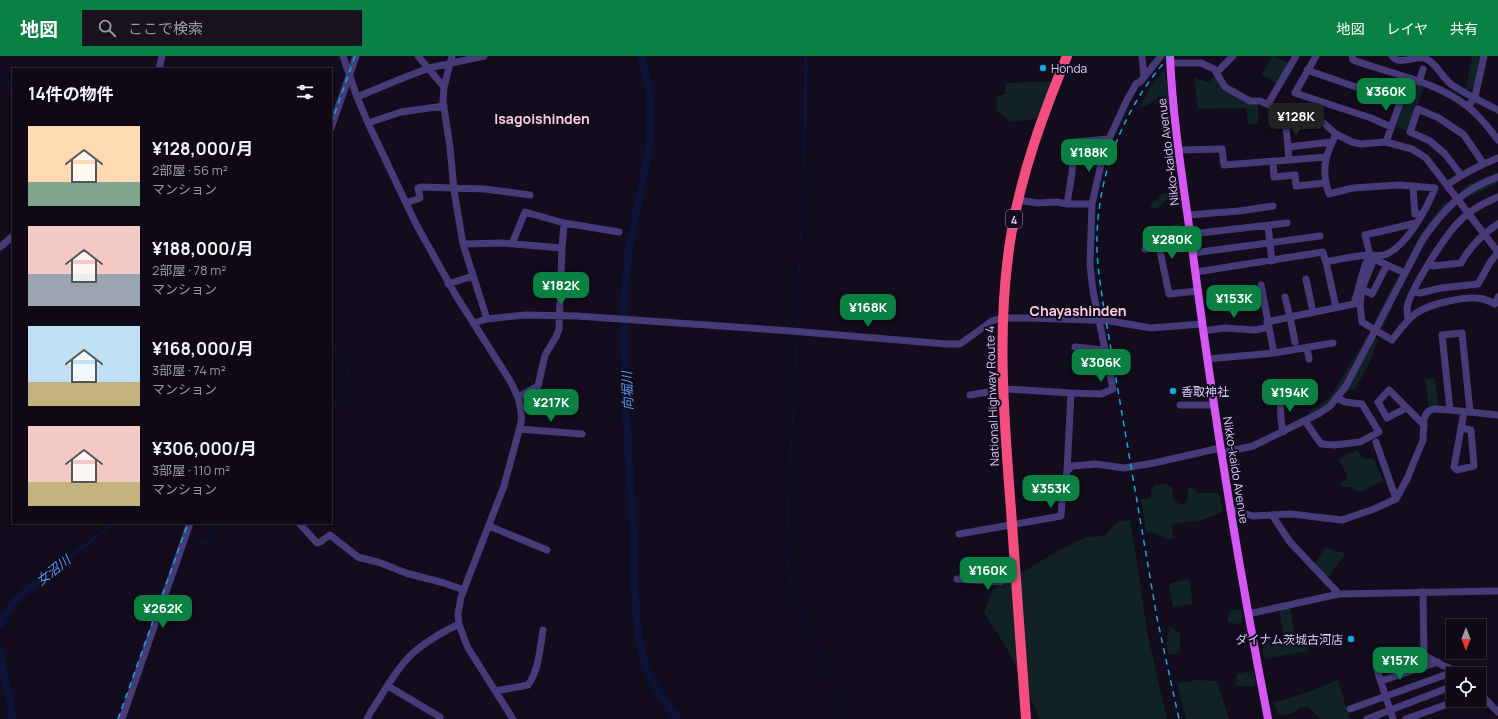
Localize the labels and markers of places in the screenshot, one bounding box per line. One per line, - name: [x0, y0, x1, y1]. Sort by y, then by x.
- place label: Honda: [1051, 60, 1087, 77]
- marker: Honda: [1038, 63, 1048, 73]
- pin: ¥360K: [1358, 78, 1414, 112]
- pin: ¥128K: [1268, 103, 1324, 137]
- pin: ¥188K: [1061, 139, 1117, 173]
- pin: ¥280K: [1144, 226, 1200, 260]
- pin: ¥182K: [533, 272, 589, 306]
- pin: ¥153K: [1206, 285, 1262, 319]
- pin: ¥168K: [840, 294, 896, 328]
- pin: ¥306K: [1073, 349, 1129, 383]
- pin: ¥194K: [1262, 379, 1318, 413]
- place label: 香取神社: [1181, 383, 1229, 400]
- marker: 香取神社: [1168, 386, 1178, 396]
- pin: ¥217K: [523, 389, 579, 423]
- pin: ¥353K: [1023, 475, 1079, 509]
- pin: ¥160K: [960, 557, 1016, 591]
- pin: ¥262K: [135, 595, 191, 629]
- place label: ダイナム茨城古河店: [1236, 631, 1343, 648]
- marker: ダイナム茨城古河店: [1346, 634, 1356, 644]
- pin: ¥157K: [1372, 647, 1428, 681]

